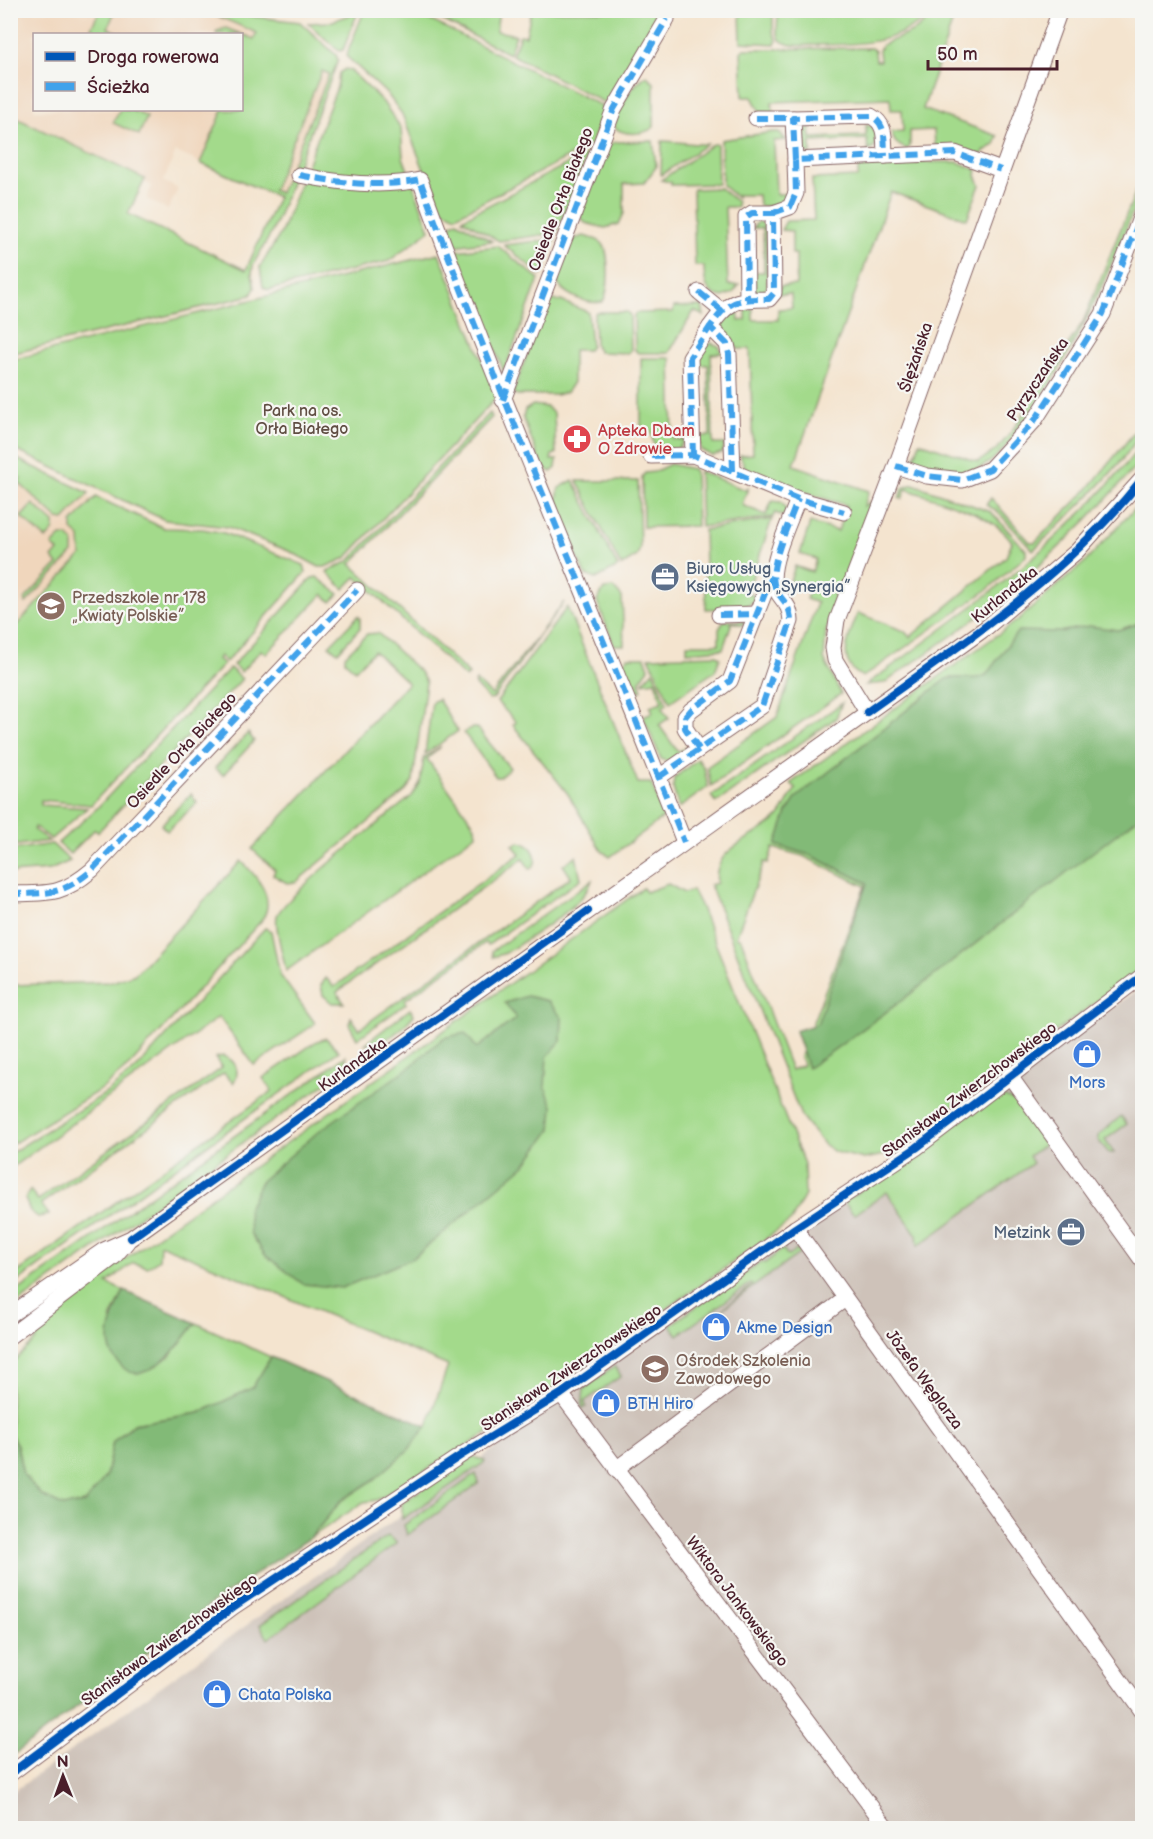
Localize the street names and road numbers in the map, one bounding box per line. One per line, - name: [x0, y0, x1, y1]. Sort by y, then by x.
- street label: Osiedle Orła Białego: [525, 125, 598, 274]
- street label: Ślężańska: [894, 320, 937, 395]
- street label: Pyrzyczańska: [1003, 334, 1073, 425]
- street label: Kurlandzka: [968, 563, 1042, 628]
- street label: Osiedle Orła Białego: [123, 689, 241, 813]
- street label: Stanisława Zwierzchowskiego: [879, 1018, 1061, 1162]
- street label: Kurlandzka: [315, 1034, 391, 1096]
- street label: Stanisława Zwierzchowskiego: [478, 1301, 666, 1436]
- street label: Józefa Węglarza: [881, 1326, 966, 1433]
- street label: Wiktora Jankowskiego: [682, 1533, 792, 1671]
- street label: Stanisława Zwierzchowskiego: [78, 1570, 262, 1711]

